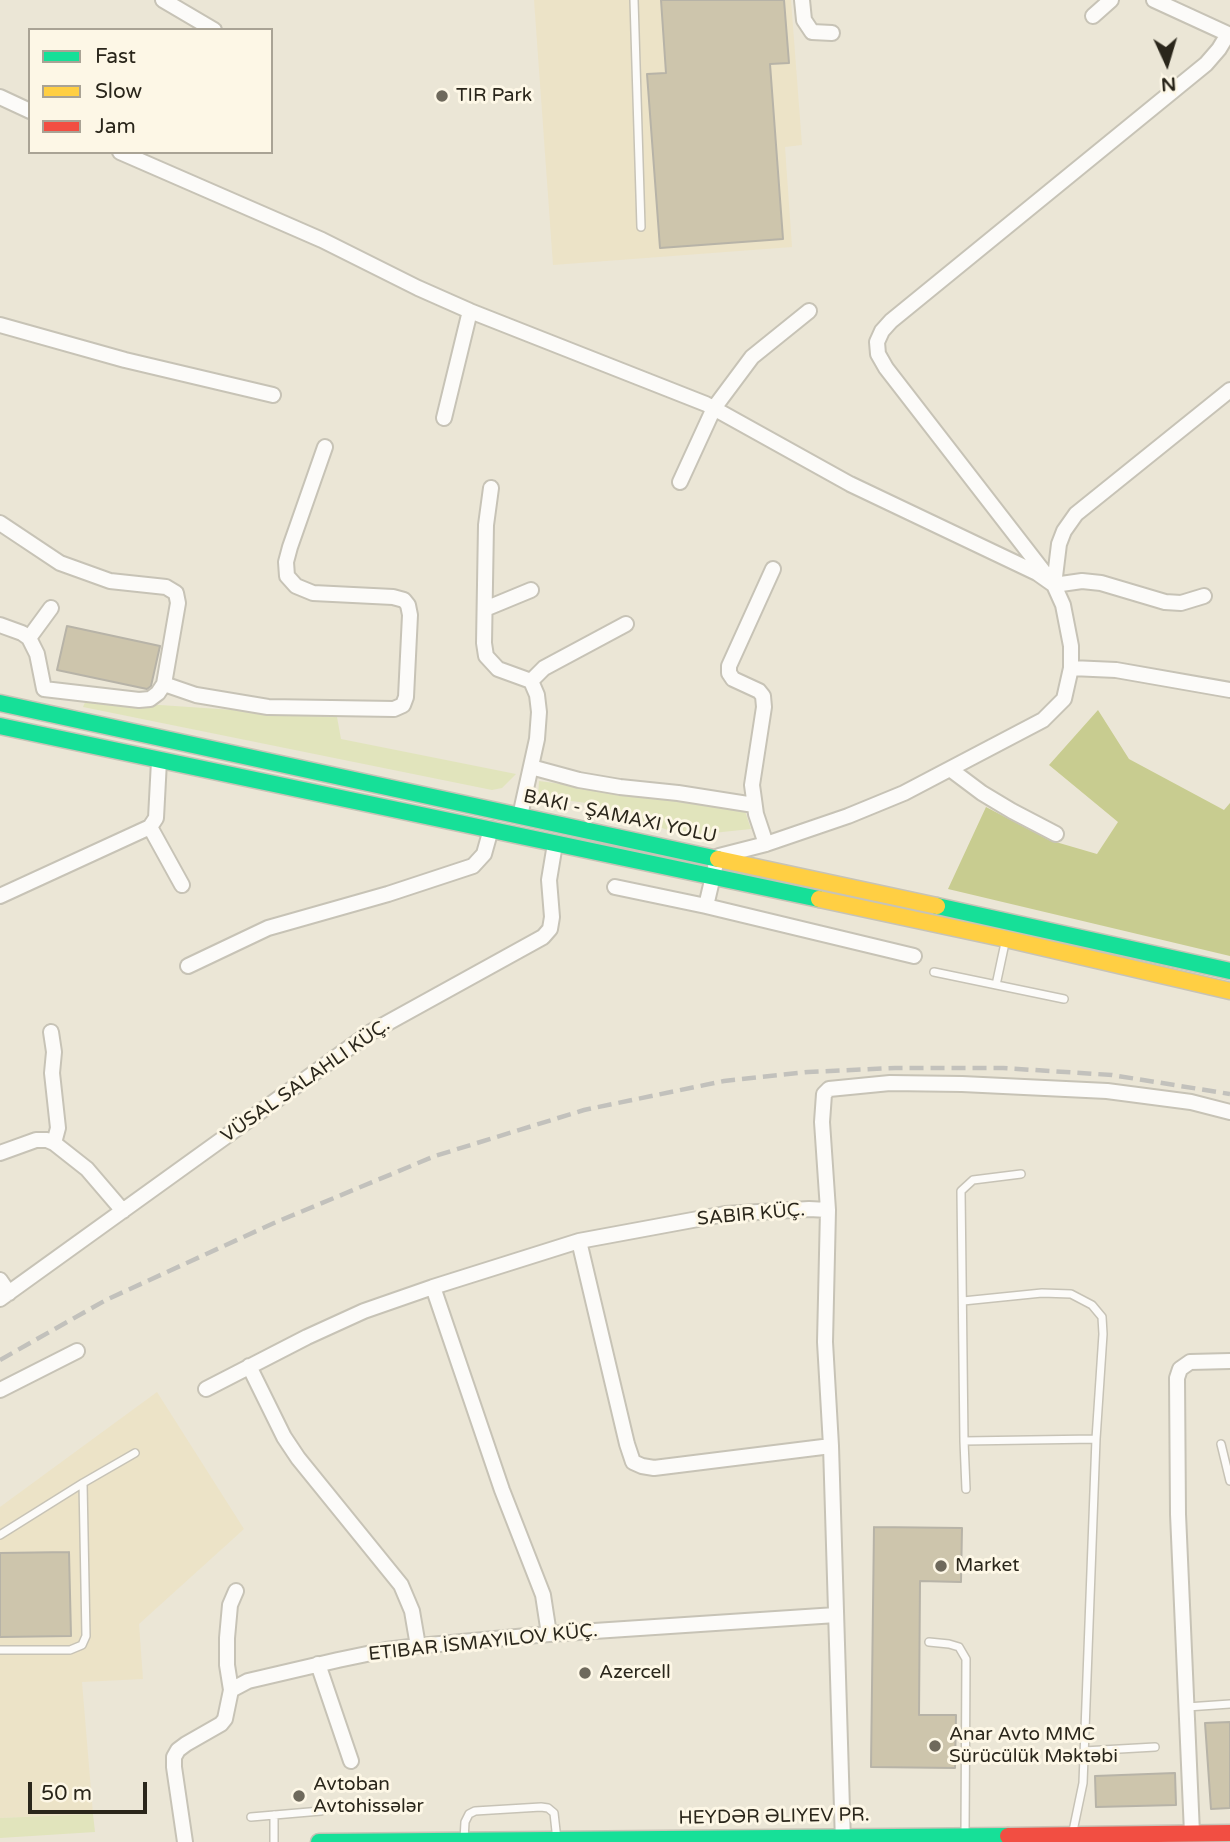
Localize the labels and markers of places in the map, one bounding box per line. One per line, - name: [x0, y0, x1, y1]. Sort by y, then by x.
- place label: TIR Park: [456, 85, 532, 107]
- marker: TIR Park: [434, 88, 450, 104]
- place label: Market: [955, 1555, 1020, 1577]
- marker: Market: [933, 1558, 949, 1574]
- place label: Azercell: [599, 1662, 671, 1684]
- marker: Azercell: [577, 1665, 593, 1681]
- place label: Anar Avto MMC Sürücülük Məktəbi: [949, 1724, 1118, 1768]
- marker: Anar Avto MMC Sürücülük Məktəbi: [927, 1738, 943, 1754]
- place label: Avtoban Avtohissələr: [313, 1774, 424, 1818]
- marker: Avtoban Avtohissələr: [291, 1788, 307, 1804]

